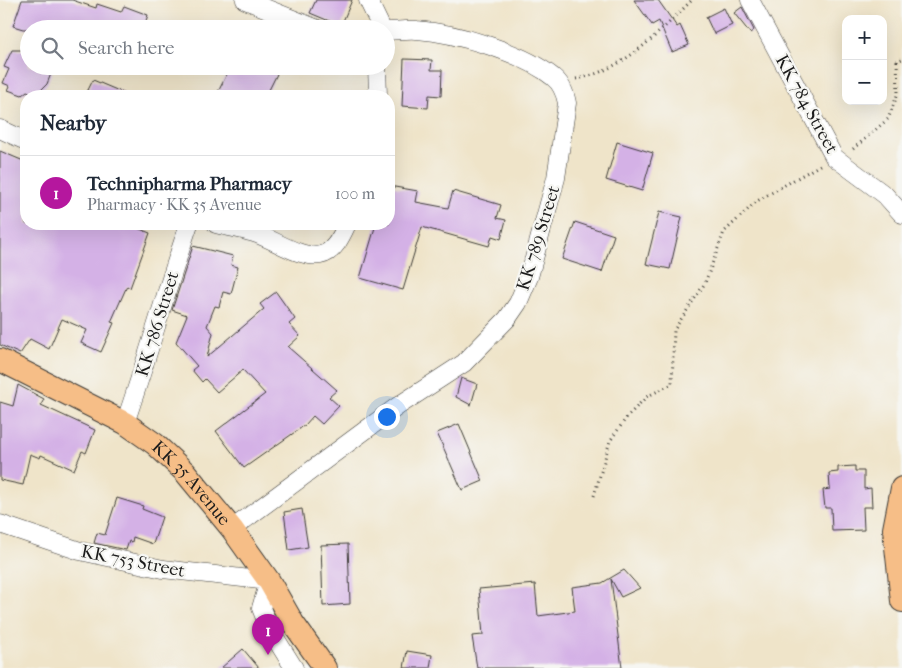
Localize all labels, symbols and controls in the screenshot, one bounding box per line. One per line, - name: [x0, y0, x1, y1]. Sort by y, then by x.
- map controls: [842, 15, 887, 105]
- button: +: [842, 15, 887, 60]
- search box: [20, 20, 395, 75]
- icon: search: [38, 34, 66, 62]
- text: Search here: [78, 37, 174, 59]
- street label: KK 784 Street: [771, 51, 843, 158]
- button: −: [842, 60, 887, 105]
- text: Nearby: [40, 111, 106, 135]
- text: Technipharma Pharmacy: [87, 173, 292, 195]
- street label: KK 789 Street: [513, 183, 565, 293]
- text: 1: [53, 184, 59, 203]
- text: 100 m: [335, 184, 375, 203]
- text: Pharmacy · KK 35 Avenue: [87, 195, 261, 214]
- street label: KK 786 Street: [132, 268, 184, 379]
- your location: [374, 404, 400, 430]
- street label: KK 35 Avenue: [147, 437, 235, 530]
- street label: KK 753 Street: [79, 541, 187, 582]
- pin: 1: [252, 614, 284, 655]

